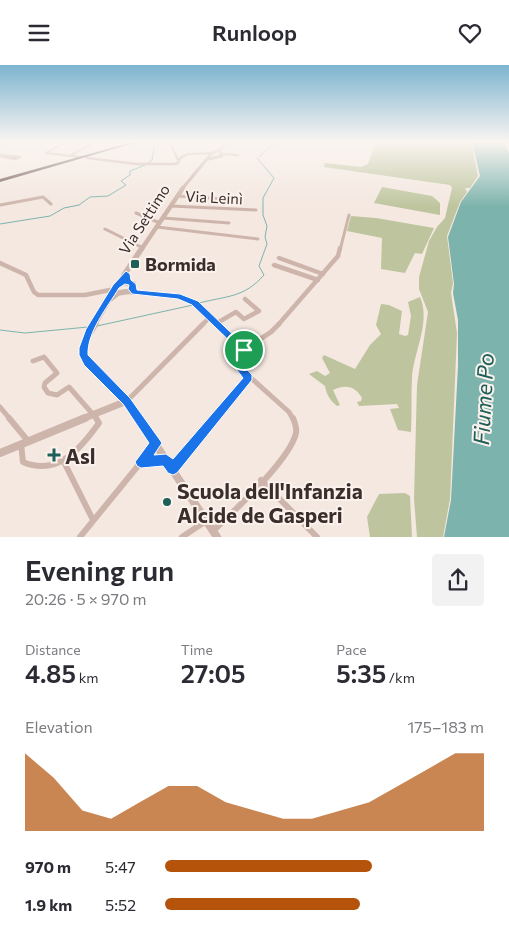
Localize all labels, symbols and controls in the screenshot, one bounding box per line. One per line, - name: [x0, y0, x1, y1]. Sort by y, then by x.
- icon: menu: [25, 19, 53, 47]
- text: Runloop: [212, 19, 297, 46]
- icon: heart: [456, 19, 484, 47]
- street label: Via Settimo: [115, 181, 173, 257]
- street label: Via Leinì: [185, 187, 243, 208]
- place label: Bormida: [145, 253, 216, 275]
- marker: Bormida: [129, 258, 141, 270]
- pin: [223, 329, 265, 371]
- icon: arrive: [230, 336, 258, 364]
- water label: Fiume Po: [467, 352, 499, 446]
- place label: Asl: [65, 443, 96, 468]
- marker: Asl: [47, 448, 61, 462]
- place label: Scuola dell'Infanzia Alcide de Gasperi: [177, 478, 363, 527]
- marker: Scuola dell'Infanzia Alcide de Gasperi: [161, 496, 173, 508]
- text: Evening run: [25, 553, 174, 587]
- button: share: [432, 554, 484, 606]
- text: 20:26 · 5 × 970 m: [25, 589, 146, 608]
- text: Distance: [25, 641, 81, 658]
- text: Time: [181, 641, 213, 658]
- text: Pace: [336, 641, 367, 658]
- text: 4.85: [25, 658, 76, 688]
- text: 27:05: [181, 658, 246, 688]
- text: 5:35: [336, 658, 386, 688]
- text: km: [76, 669, 98, 686]
- text: /km: [386, 669, 415, 686]
- text: Elevation: [25, 717, 93, 736]
- text: 175–183 m: [407, 717, 484, 736]
- text: 970 m: [25, 857, 71, 876]
- text: 5:47: [105, 857, 136, 876]
- text: 1.9 km: [25, 895, 72, 914]
- text: 5:52: [105, 895, 136, 914]

